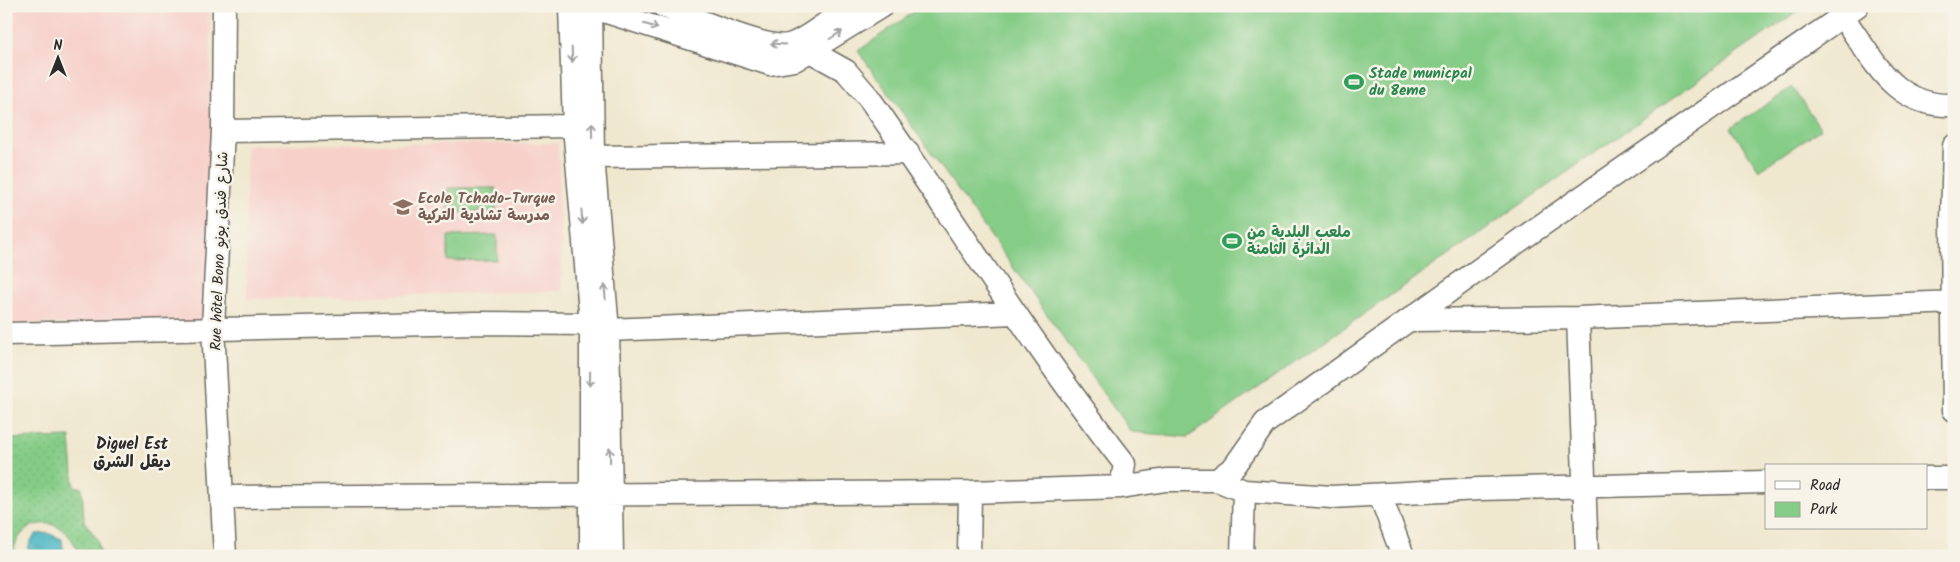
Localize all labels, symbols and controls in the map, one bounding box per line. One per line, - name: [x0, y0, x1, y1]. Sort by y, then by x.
- one-way arrow: [643, 22, 659, 32]
- one-way arrow: [828, 30, 842, 40]
- north arrow: [32, 32, 82, 82]
- text: N: [54, 35, 63, 57]
- one-way arrow: [770, 40, 786, 49]
- one-way arrow: [567, 47, 576, 63]
- place label: Stade municpal du 8eme: [1369, 62, 1472, 103]
- sports icon: Stade municpal du 8eme: [1343, 71, 1365, 93]
- one-way arrow: [587, 122, 597, 138]
- street label: Rue hôtel Bono شارع فندق بونو: [205, 151, 235, 351]
- place label: Ecole Tchado-Turque مدرسة تشادية التركية: [418, 187, 556, 228]
- school or university icon: Ecole Tchado-Turque مدرسة تشادية التركية: [392, 196, 414, 218]
- one-way arrow: [577, 209, 586, 225]
- place label: ملعب البلدية من الدائرة الثامنة: [1247, 221, 1351, 262]
- sports icon: ملعب البلدية من الدائرة الثامنة: [1221, 230, 1243, 252]
- one-way arrow: [600, 284, 609, 300]
- one-way arrow: [586, 371, 595, 387]
- district label: Diguel Est ديقل الشرق: [93, 432, 171, 475]
- one-way arrow: [605, 447, 615, 463]
- legend: [1765, 464, 1928, 530]
- text: Road: [1810, 474, 1841, 498]
- text: Park: [1810, 498, 1838, 522]

